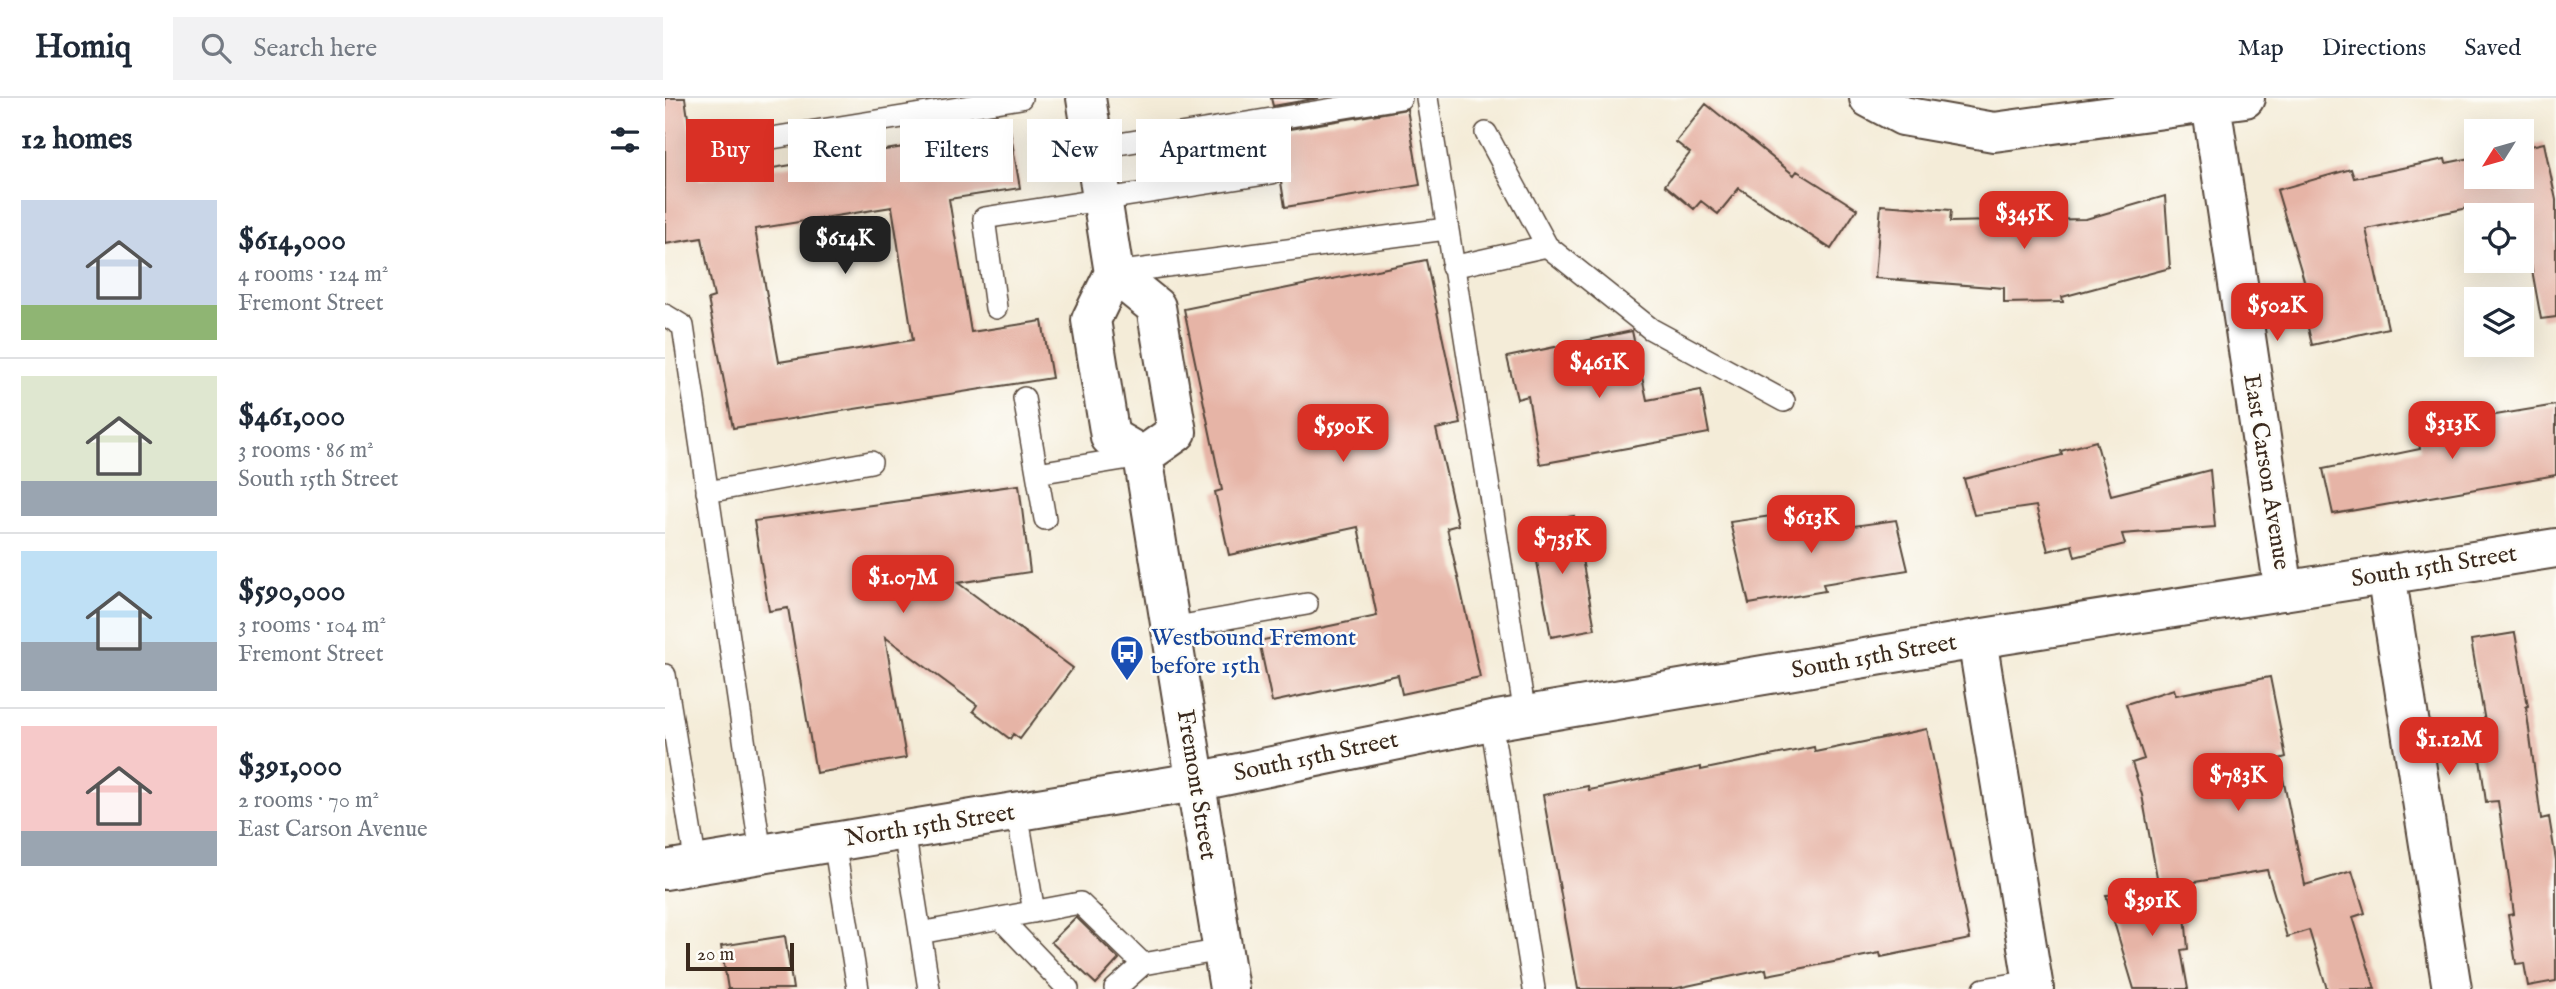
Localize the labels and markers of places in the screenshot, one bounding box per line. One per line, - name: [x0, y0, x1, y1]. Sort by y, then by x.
- pin: $345K: [1975, 192, 2073, 251]
- pin: $614K: [796, 216, 894, 276]
- pin: $502K: [2228, 284, 2326, 343]
- pin: $461K: [1550, 341, 1648, 400]
- pin: $313K: [2403, 402, 2501, 461]
- pin: $590K: [1294, 404, 1392, 464]
- pin: $613K: [1762, 496, 1860, 555]
- pin: $735K: [1513, 517, 1611, 576]
- pin: $1.07M: [846, 556, 960, 615]
- place label: Westbound Fremont before 15th: [1151, 623, 1356, 682]
- bus stop icon: Westbound Fremont before 15th: [1108, 633, 1146, 682]
- pin: $1.12M: [2392, 718, 2506, 777]
- pin: $783K: [2189, 754, 2287, 813]
- pin: $391K: [2103, 878, 2201, 938]

